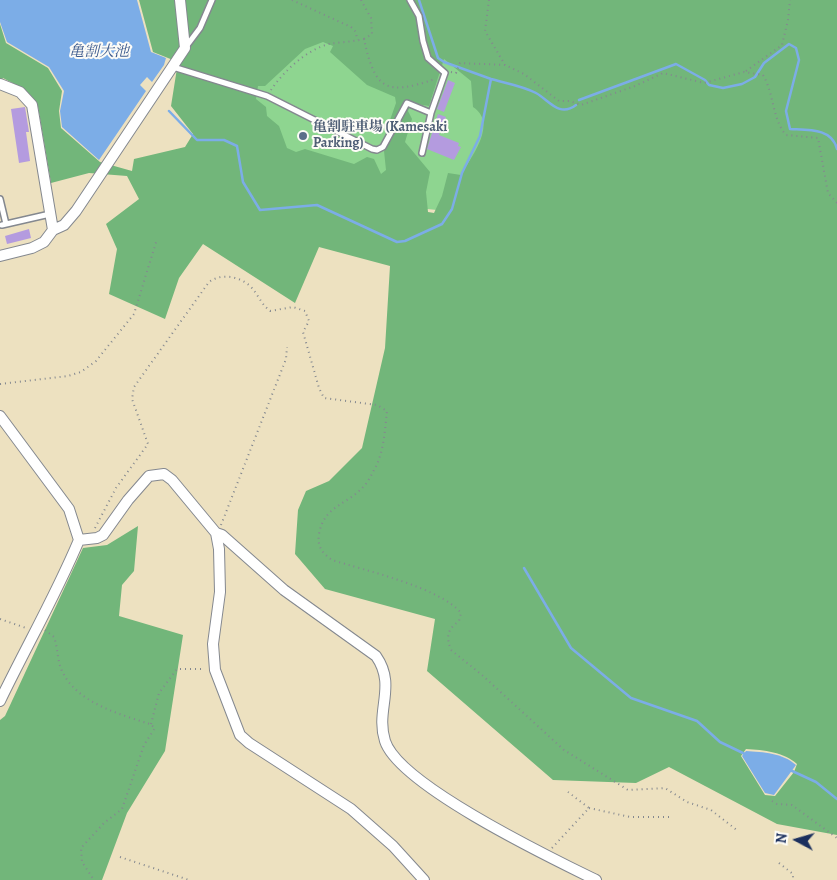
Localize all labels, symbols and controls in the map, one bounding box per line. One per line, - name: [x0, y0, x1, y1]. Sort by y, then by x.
- water label: 亀割大池: [69, 43, 129, 61]
- place label: 亀割駐車場 (Kamesaki Parking): [313, 120, 447, 152]
- marker: 亀割駐車場 (Kamesaki Parking): [297, 130, 309, 142]
- north arrow: [772, 815, 822, 865]
- text: N: [772, 832, 792, 844]

